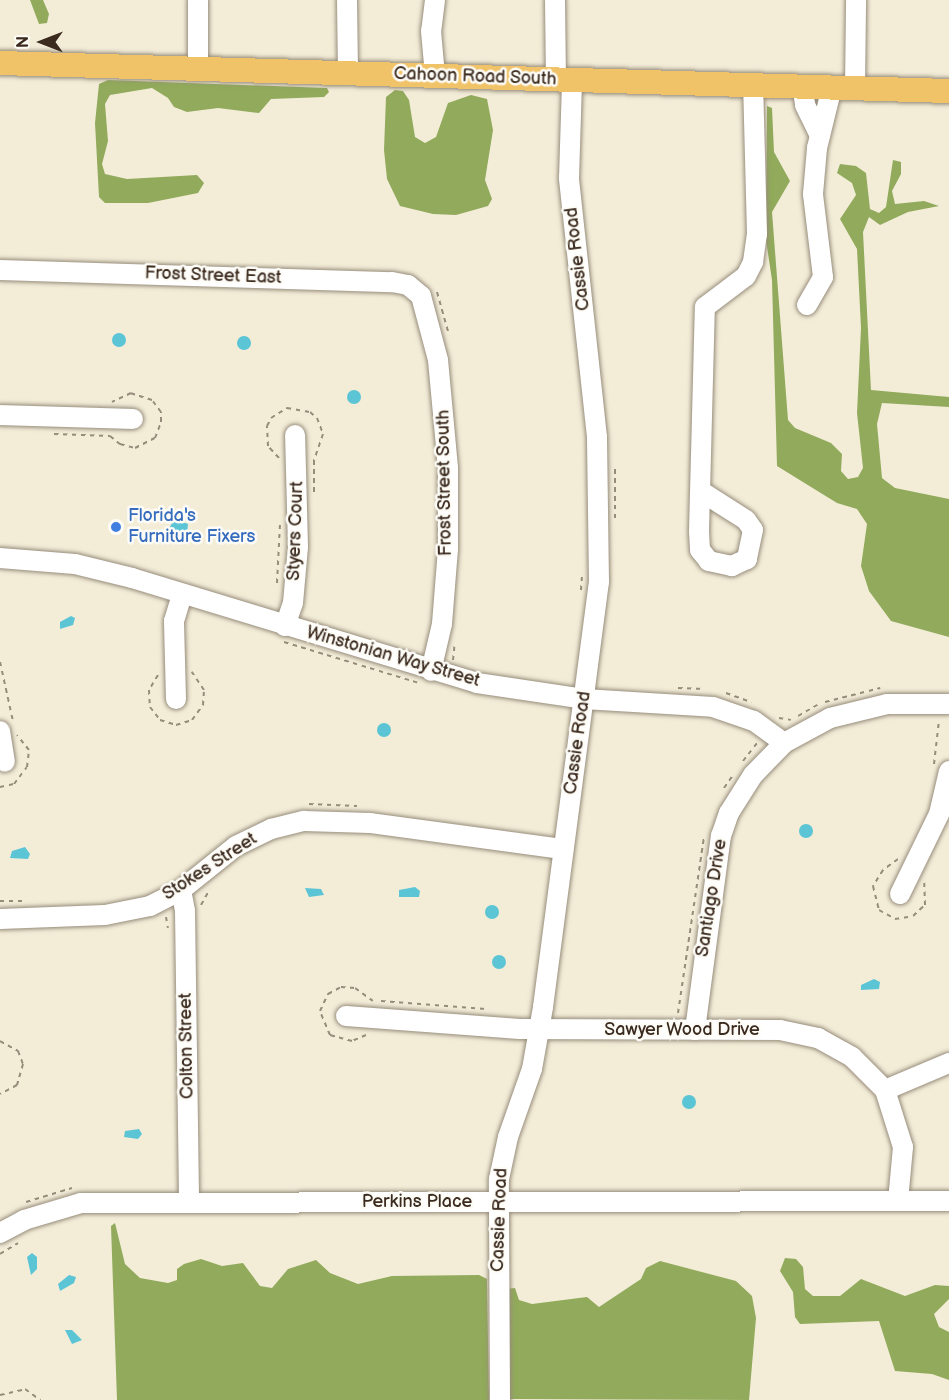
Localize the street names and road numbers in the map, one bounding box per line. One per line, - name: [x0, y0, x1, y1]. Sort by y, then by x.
- street label: Cahoon Road South: [393, 63, 557, 91]
- street label: Cassie Road: [561, 206, 595, 312]
- street label: Frost Street East: [144, 263, 282, 289]
- street label: Frost Street South: [433, 409, 457, 557]
- street label: Styers Court: [283, 481, 309, 581]
- street label: Winstonian Way Street: [303, 622, 483, 692]
- street label: Cassie Road: [560, 690, 596, 796]
- street label: Stokes Street: [159, 828, 261, 906]
- street label: Santiago Drive: [692, 838, 732, 958]
- street label: Colton Street: [175, 992, 199, 1100]
- street label: Sawyer Wood Drive: [604, 1019, 760, 1041]
- street label: Cassie Road: [487, 1168, 513, 1272]
- street label: Perkins Place: [362, 1191, 472, 1213]

